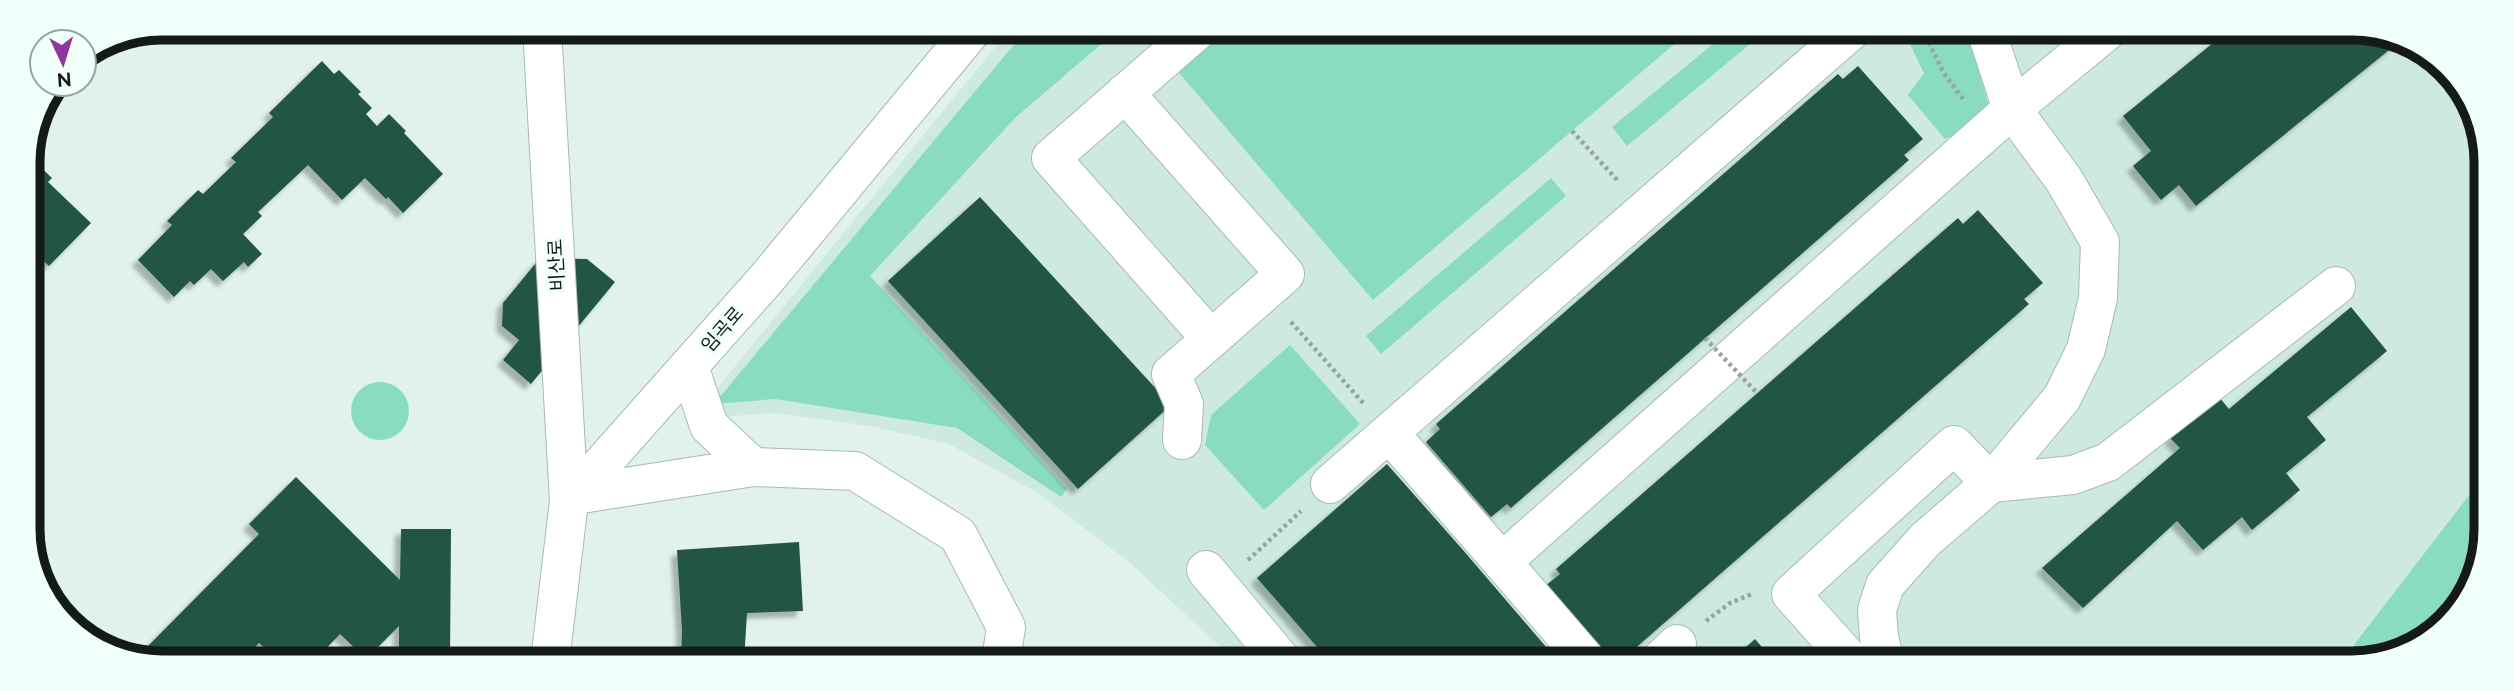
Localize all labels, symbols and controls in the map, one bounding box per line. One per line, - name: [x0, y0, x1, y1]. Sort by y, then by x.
- north arrow: [28, 28, 98, 98]
- text: N: [56, 68, 72, 91]
- street label: 비산로: [544, 238, 568, 292]
- street label: 임곡로: [696, 302, 748, 356]

